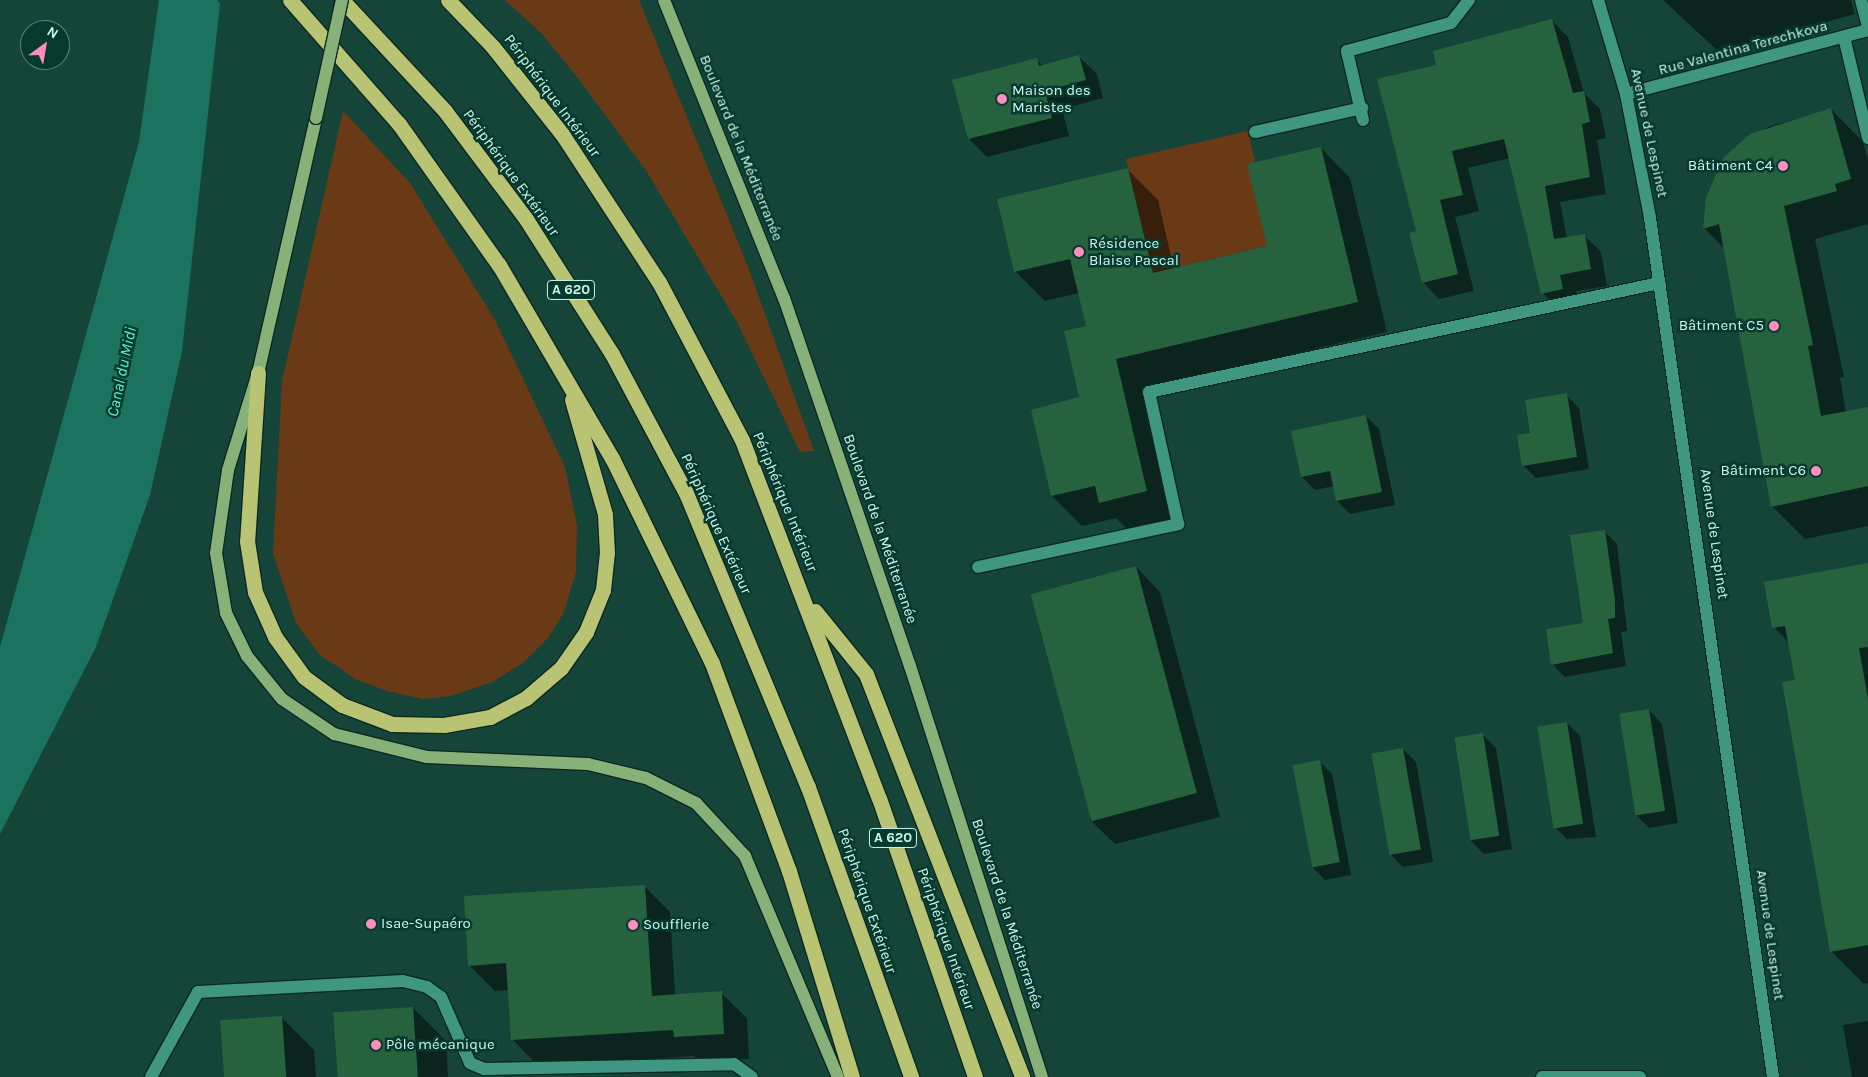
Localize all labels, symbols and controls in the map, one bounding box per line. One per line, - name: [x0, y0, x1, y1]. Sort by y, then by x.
- street label: Rue Valentina Terechkova: [1657, 17, 1829, 79]
- north arrow: [20, 20, 70, 70]
- text: N: [44, 23, 61, 43]
- street label: Périphérique Intérieur: [500, 31, 604, 161]
- street label: Boulevard de la Méditerranée: [695, 52, 787, 244]
- street label: Avenue de Lespinet: [1627, 67, 1671, 199]
- place label: Maison des Maristes: [1012, 81, 1091, 116]
- marker: Maison des Maristes: [996, 93, 1008, 105]
- street label: Périphérique Extérieur: [459, 106, 563, 240]
- place label: Bâtiment C4: [1688, 157, 1773, 175]
- marker: Bâtiment C4: [1777, 160, 1789, 172]
- place label: Résidence Blaise Pascal: [1089, 234, 1179, 269]
- marker: Résidence Blaise Pascal: [1073, 246, 1085, 258]
- road number: A 620: [546, 278, 596, 302]
- place label: Bâtiment C5: [1679, 317, 1764, 335]
- marker: Bâtiment C5: [1768, 320, 1780, 332]
- water label: Canal du Midi: [103, 325, 141, 419]
- street label: Périphérique Intérieur: [749, 429, 821, 575]
- street label: Boulevard de la Méditerranée: [839, 432, 921, 626]
- street label: Périphérique Extérieur: [677, 451, 755, 597]
- place label: Bâtiment C6: [1721, 462, 1806, 480]
- marker: Bâtiment C6: [1810, 465, 1822, 477]
- street label: Avenue de Lespinet: [1696, 468, 1732, 600]
- street label: Boulevard de la Méditerranée: [968, 817, 1046, 1011]
- street label: Périphérique Extérieur: [834, 826, 900, 976]
- road number: A 620: [868, 826, 918, 850]
- street label: Périphérique Intérieur: [913, 866, 979, 1012]
- street label: Avenue de Lespinet: [1752, 869, 1788, 1001]
- place label: Isae-Supaéro: [381, 915, 471, 933]
- place label: Soufflerie: [643, 916, 709, 934]
- marker: Isae-Supaéro: [365, 918, 377, 930]
- marker: Soufflerie: [627, 919, 639, 931]
- place label: Pôle mécanique: [386, 1036, 495, 1054]
- marker: Pôle mécanique: [370, 1039, 382, 1051]

